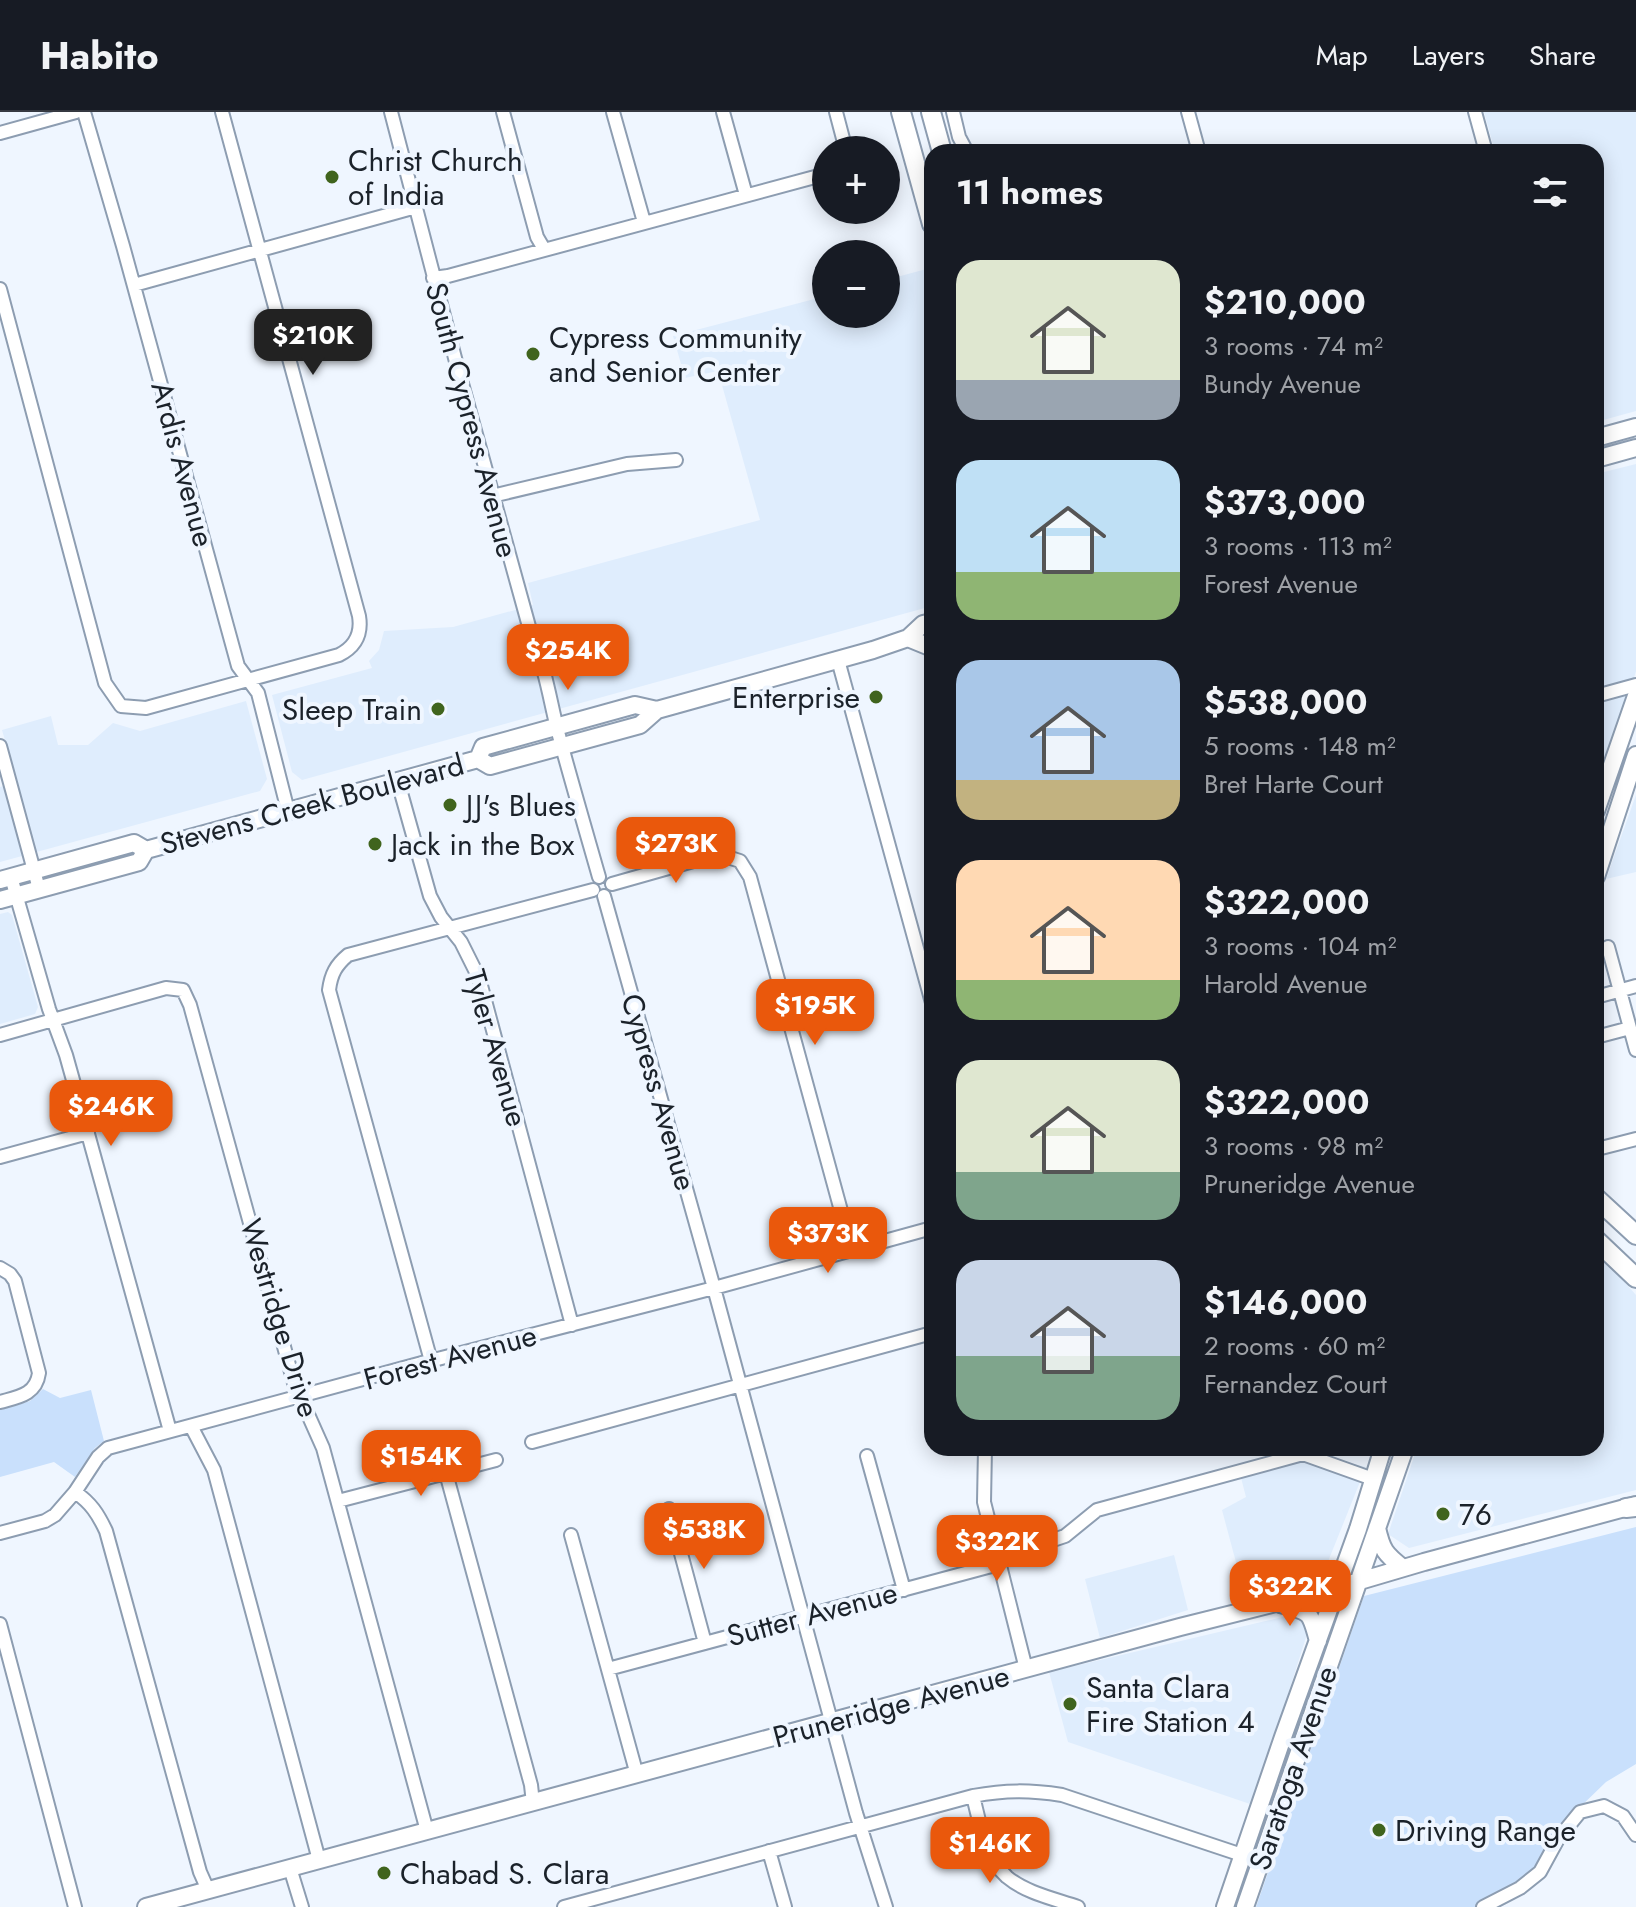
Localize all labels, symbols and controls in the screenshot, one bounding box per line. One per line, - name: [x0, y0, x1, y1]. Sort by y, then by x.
- text: Habito: [40, 28, 159, 83]
- text: Map: [1316, 35, 1368, 76]
- text: Layers: [1412, 35, 1485, 76]
- text: Share: [1529, 35, 1596, 76]
- map controls: [812, 136, 900, 328]
- button: +: [812, 136, 900, 224]
- place label: Christ Church of India: [348, 139, 523, 216]
- marker: Christ Church of India: [323, 168, 341, 186]
- text: 11 homes: [956, 168, 1103, 217]
- icon: filters: [1528, 170, 1572, 214]
- button: −: [812, 240, 900, 328]
- street label: South Cypress Avenue: [415, 278, 529, 562]
- text: $210,000: [1204, 278, 1366, 327]
- icon: home: [1020, 292, 1116, 388]
- pin: $210K: [257, 309, 369, 377]
- text: $210K: [272, 316, 354, 354]
- place label: Cypress Community and Senior Center: [549, 316, 803, 393]
- text: 3 rooms · 74 m²: [1204, 327, 1383, 365]
- marker: Cypress Community and Senior Center: [524, 345, 542, 363]
- text: Bundy Avenue: [1204, 365, 1361, 403]
- street label: Ardis Avenue: [140, 377, 226, 551]
- text: $373,000: [1204, 478, 1365, 527]
- icon: home: [1020, 492, 1116, 588]
- text: 3 rooms · 113 m²: [1204, 527, 1392, 565]
- text: Forest Avenue: [1204, 565, 1358, 603]
- pin: $254K: [512, 624, 624, 692]
- text: $254K: [525, 631, 611, 669]
- place label: Enterprise: [732, 676, 860, 719]
- text: $538,000: [1204, 678, 1368, 727]
- place label: Sleep Train: [282, 688, 422, 731]
- marker: Enterprise: [867, 688, 885, 706]
- icon: home: [1020, 692, 1116, 788]
- marker: Sleep Train: [429, 700, 447, 718]
- text: 5 rooms · 148 m²: [1204, 727, 1396, 765]
- street label: Stevens Creek Boulevard: [155, 743, 469, 865]
- text: Bret Harte Court: [1204, 765, 1383, 803]
- place label: JJ's Blues: [462, 784, 576, 827]
- marker: JJ's Blues: [441, 796, 459, 814]
- pin: $273K: [620, 817, 732, 885]
- place label: Jack in the Box: [387, 823, 575, 866]
- text: $273K: [634, 824, 718, 862]
- marker: Jack in the Box: [366, 835, 384, 853]
- text: $322,000: [1204, 878, 1369, 927]
- icon: home: [1020, 892, 1116, 988]
- text: 3 rooms · 104 m²: [1204, 927, 1397, 965]
- street label: Tyler Avenue: [453, 965, 539, 1131]
- text: Harold Avenue: [1204, 965, 1367, 1003]
- pin: $195K: [759, 979, 871, 1047]
- text: $195K: [774, 986, 856, 1024]
- street label: Cypress Avenue: [610, 989, 708, 1195]
- text: $322,000: [1204, 1078, 1369, 1127]
- pin: $246K: [55, 1080, 167, 1148]
- text: $246K: [68, 1087, 154, 1125]
- icon: home: [1020, 1092, 1116, 1188]
- text: 3 rooms · 98 m²: [1204, 1127, 1383, 1165]
- text: Pruneridge Avenue: [1204, 1165, 1415, 1203]
- pin: $373K: [772, 1207, 884, 1275]
- street label: Westridge Drive: [229, 1213, 331, 1423]
- text: $373K: [787, 1214, 869, 1252]
- text: $146,000: [1204, 1278, 1367, 1327]
- icon: home: [1020, 1292, 1116, 1388]
- street label: Forest Avenue: [359, 1313, 541, 1401]
- text: 2 rooms · 60 m²: [1204, 1327, 1385, 1365]
- text: Fernandez Court: [1204, 1365, 1387, 1403]
- pin: $154K: [365, 1430, 477, 1498]
- text: $154K: [380, 1437, 462, 1475]
- place label: 76: [1459, 1493, 1492, 1536]
- pin: $538K: [648, 1503, 760, 1571]
- marker: 76: [1434, 1505, 1452, 1523]
- text: $538K: [662, 1510, 746, 1548]
- pin: $322K: [941, 1515, 1053, 1583]
- text: $322K: [955, 1522, 1039, 1560]
- pin: $322K: [1234, 1560, 1346, 1628]
- text: $322K: [1248, 1567, 1332, 1605]
- street label: Sutter Avenue: [722, 1571, 902, 1657]
- street label: Pruneridge Avenue: [768, 1654, 1014, 1758]
- street label: Saratoga Avenue: [1238, 1660, 1348, 1876]
- place label: Santa Clara Fire Station 4: [1086, 1666, 1255, 1743]
- marker: Santa Clara Fire Station 4: [1061, 1695, 1079, 1713]
- place label: Driving Range: [1395, 1809, 1576, 1852]
- pin: $146K: [934, 1817, 1046, 1885]
- marker: Driving Range: [1370, 1821, 1388, 1839]
- text: $146K: [948, 1824, 1032, 1862]
- place label: Chabad S. Clara: [400, 1852, 609, 1895]
- marker: Chabad S. Clara: [375, 1864, 393, 1882]

